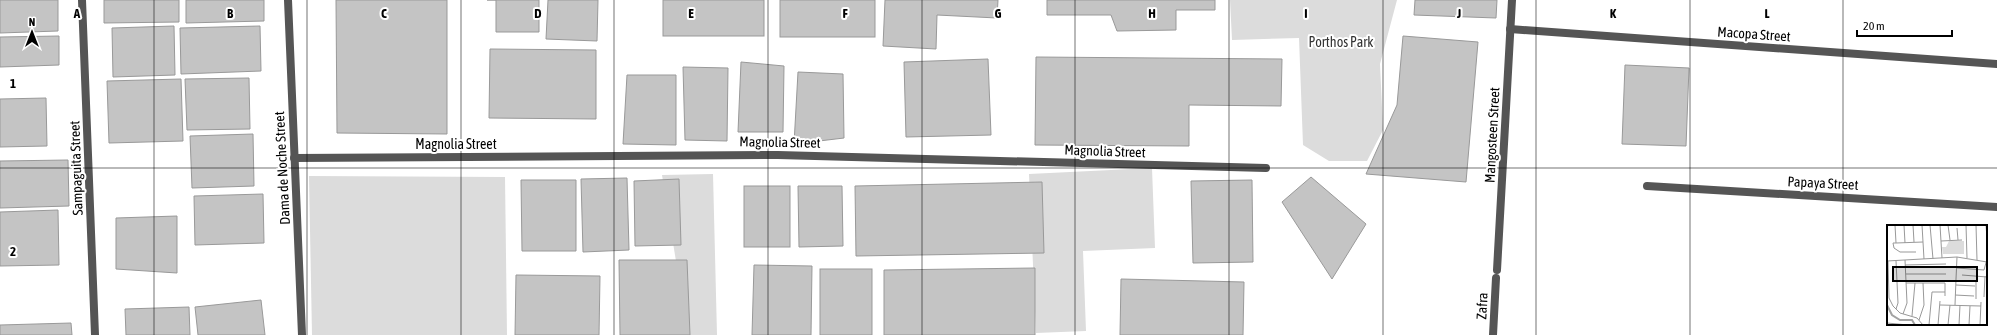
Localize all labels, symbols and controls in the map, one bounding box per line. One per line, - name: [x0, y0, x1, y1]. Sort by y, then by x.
- text: A: [73, 6, 81, 21]
- text: B: [227, 6, 234, 21]
- text: C: [381, 6, 387, 21]
- text: D: [534, 6, 542, 21]
- text: E: [688, 6, 694, 21]
- text: F: [842, 6, 848, 21]
- text: G: [995, 6, 1002, 21]
- text: H: [1148, 6, 1156, 21]
- text: I: [1304, 6, 1308, 21]
- text: J: [1456, 6, 1461, 21]
- text: K: [1610, 6, 1617, 21]
- text: L: [1764, 6, 1770, 21]
- north arrow: [12, 12, 52, 52]
- scale bar: [1857, 12, 1952, 38]
- text: N: [29, 16, 35, 28]
- text: 20 m: [1863, 19, 1885, 33]
- street label: Macopa Street: [1717, 23, 1791, 45]
- park label: Porthos Park: [1309, 34, 1373, 50]
- text: 1: [10, 76, 16, 91]
- street label: Mangosteen Street: [1482, 87, 1502, 183]
- street label: Dama de Noche Street: [271, 111, 293, 225]
- street label: Sampaguita Street: [66, 120, 86, 216]
- street label: Magnolia Street: [739, 133, 821, 151]
- street label: Magnolia Street: [415, 136, 497, 152]
- street label: Magnolia Street: [1064, 142, 1146, 160]
- street label: Papaya Street: [1787, 173, 1859, 193]
- inset map: [1887, 225, 1987, 325]
- text: 2: [10, 244, 16, 259]
- street label: Zafra: [1473, 292, 1491, 320]

